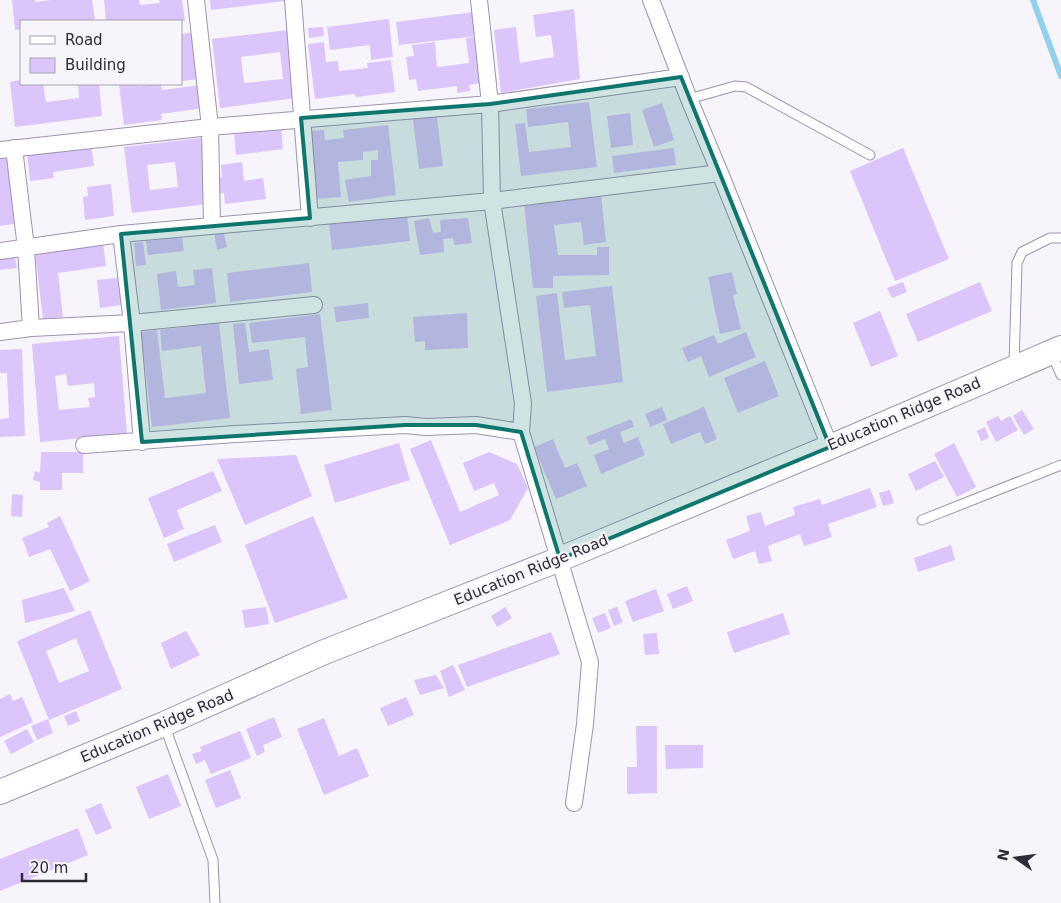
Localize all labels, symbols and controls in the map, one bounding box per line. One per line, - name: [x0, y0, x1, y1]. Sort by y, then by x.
- legend: [20, 20, 182, 85]
- text: Road: [65, 31, 103, 49]
- text: Building: [65, 56, 126, 74]
- street label: Education Ridge Road: [825, 374, 983, 454]
- street label: Education Ridge Road: [451, 531, 611, 609]
- street label: Education Ridge Road: [78, 686, 236, 766]
- north arrow: [991, 833, 1041, 883]
- text: N: [994, 847, 1013, 862]
- scale bar: [22, 850, 86, 882]
- text: 20 m: [30, 859, 68, 877]

